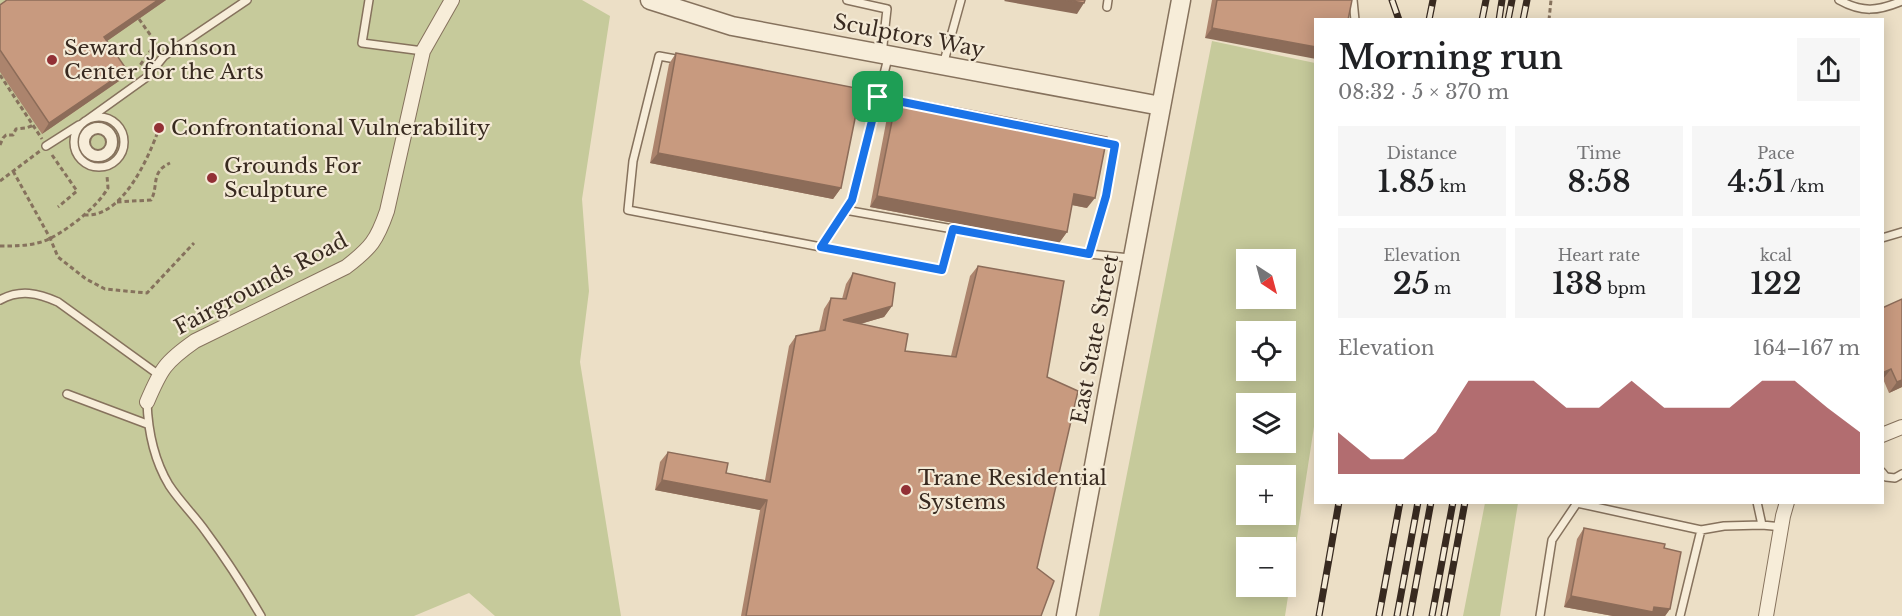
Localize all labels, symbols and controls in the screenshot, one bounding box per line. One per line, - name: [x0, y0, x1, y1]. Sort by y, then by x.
- street label: Sculptors Way: [831, 9, 988, 64]
- place label: Seward Johnson Center for the Arts: [64, 35, 264, 85]
- text: Morning run: [1338, 37, 1563, 78]
- button: share: [1797, 38, 1860, 101]
- marker: Seward Johnson Center for the Arts: [45, 53, 59, 67]
- pin: [852, 71, 903, 122]
- icon: arrive: [861, 80, 894, 113]
- text: 08:32 · 5 × 370 m: [1338, 80, 1509, 104]
- place label: Confrontational Vulnerability: [171, 115, 491, 141]
- marker: Confrontational Vulnerability: [152, 121, 166, 135]
- text: Distance: [1387, 143, 1457, 163]
- text: Time: [1577, 143, 1621, 163]
- text: Pace: [1757, 143, 1795, 163]
- place label: Grounds For Sculpture: [224, 153, 361, 203]
- text: 1.85: [1377, 163, 1435, 200]
- text: 8:58: [1567, 163, 1631, 200]
- text: 4:51: [1728, 163, 1786, 200]
- marker: Grounds For Sculpture: [205, 171, 219, 185]
- text: km: [1435, 176, 1467, 196]
- text: /km: [1786, 176, 1824, 196]
- street label: Fairgrounds Road: [170, 227, 352, 341]
- text: Elevation: [1383, 245, 1461, 265]
- text: Heart rate: [1558, 245, 1640, 265]
- text: kcal: [1760, 245, 1792, 265]
- north arrow: [1236, 249, 1296, 309]
- map controls: [1236, 249, 1296, 597]
- street label: East State Street: [1066, 252, 1124, 426]
- text: 25: [1393, 265, 1430, 302]
- text: 138: [1552, 265, 1603, 302]
- text: 122: [1750, 265, 1802, 302]
- text: m: [1430, 278, 1451, 298]
- text: bpm: [1603, 278, 1646, 298]
- button: locate: [1236, 321, 1296, 381]
- text: Elevation: [1338, 336, 1435, 360]
- text: 164–167 m: [1753, 336, 1860, 360]
- button: layers: [1236, 393, 1296, 453]
- place label: Trane Residential Systems: [918, 465, 1107, 515]
- button: +: [1236, 465, 1296, 525]
- marker: Trane Residential Systems: [899, 483, 913, 497]
- button: −: [1236, 537, 1296, 597]

